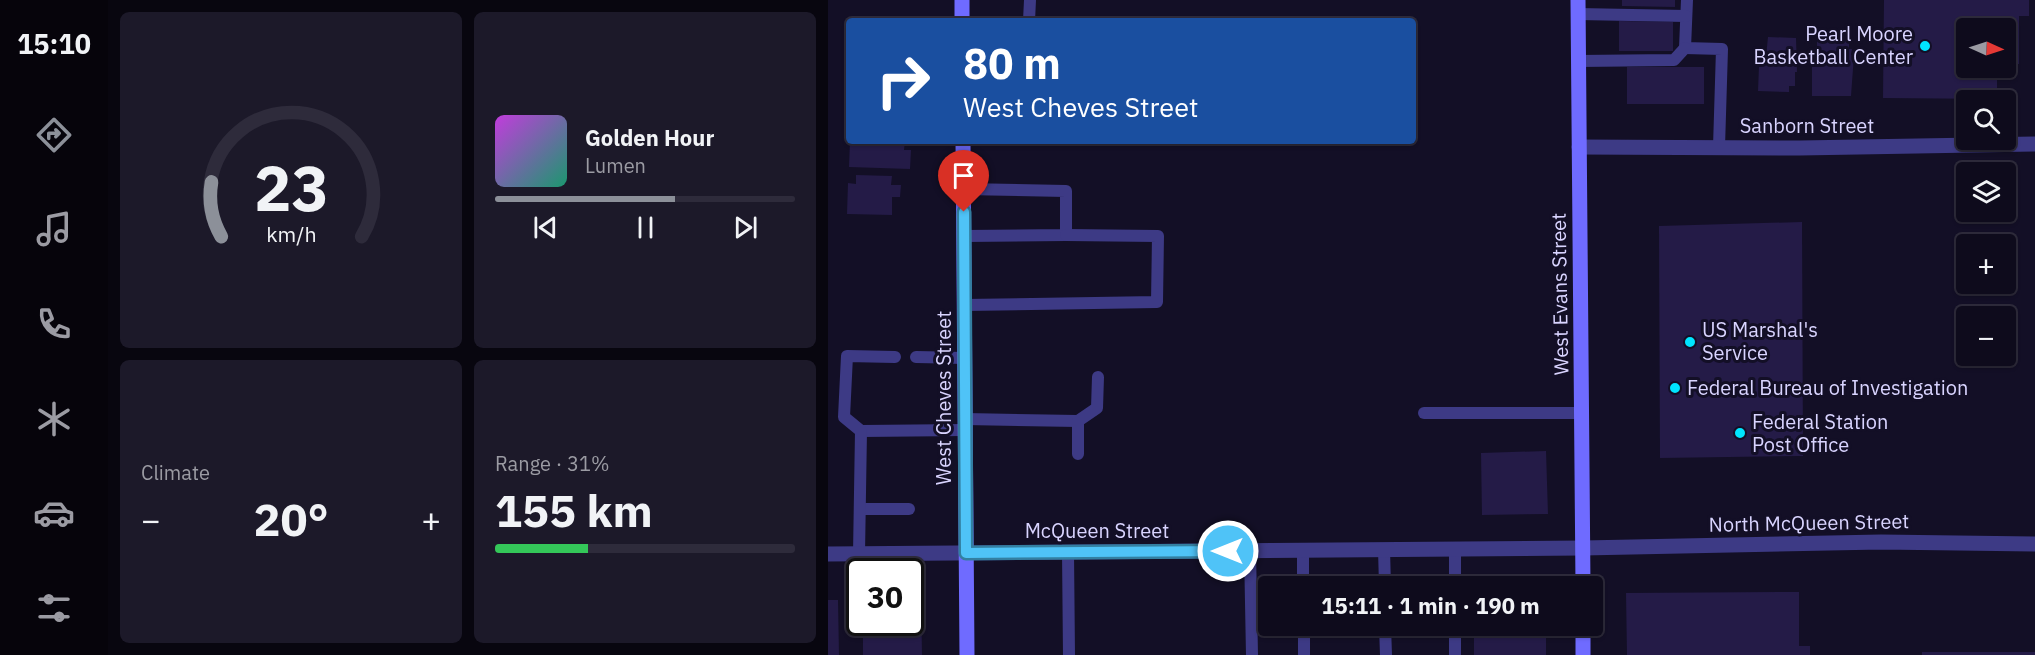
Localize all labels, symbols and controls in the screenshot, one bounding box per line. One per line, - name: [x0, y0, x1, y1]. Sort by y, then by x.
- north arrow: [1956, 18, 2016, 78]
- map controls: [1956, 18, 2016, 366]
- place label: Pearl Moore Basketball Center: [1754, 20, 1913, 70]
- text: 15:10: [17, 26, 91, 61]
- text: 80 m: [963, 36, 1061, 91]
- marker: Pearl Moore Basketball Center: [1918, 39, 1932, 53]
- icon: right: [864, 42, 942, 120]
- text: West Cheves Street: [963, 89, 1198, 124]
- button: search: [1956, 90, 2016, 150]
- street label: Sanborn Street: [1740, 112, 1874, 139]
- icon: directions: [33, 114, 75, 156]
- text: Golden Hour: [585, 123, 714, 152]
- text: 23: [254, 147, 328, 228]
- pin: [938, 150, 989, 212]
- text: Lumen: [585, 152, 646, 179]
- icon: arrive: [947, 159, 980, 192]
- button: layers: [1956, 162, 2016, 222]
- icon: music: [33, 208, 75, 250]
- icon: previous: [529, 211, 562, 244]
- icon: pause: [629, 211, 662, 244]
- icon: next: [729, 211, 762, 244]
- street label: West Evans Street: [1545, 213, 1574, 375]
- text: km/h: [266, 220, 316, 248]
- button: +: [1956, 234, 2016, 294]
- icon: phone: [33, 303, 75, 345]
- button: −: [1956, 306, 2016, 366]
- street label: West Cheves Street: [930, 311, 957, 485]
- place label: US Marshal's Service: [1702, 316, 1818, 366]
- marker: US Marshal's Service: [1683, 335, 1697, 349]
- place label: Federal Bureau of Investigation: [1687, 374, 1968, 401]
- marker: Federal Bureau of Investigation: [1668, 381, 1682, 395]
- icon: climate: [33, 398, 75, 440]
- place label: Federal Station Post Office: [1752, 408, 1888, 458]
- marker: Federal Station Post Office: [1733, 426, 1747, 440]
- text: Range · 31%: [495, 450, 610, 477]
- text: Climate: [141, 459, 210, 486]
- text: 155 km: [495, 481, 653, 539]
- text: 20°: [253, 490, 329, 548]
- icon: car: [33, 492, 75, 534]
- text: −: [141, 498, 161, 541]
- text: +: [421, 498, 441, 541]
- street label: North McQueen Street: [1708, 507, 1910, 538]
- street label: McQueen Street: [1025, 517, 1169, 544]
- position arrow: [1196, 519, 1260, 583]
- speed limit sign: 30: [846, 558, 924, 636]
- icon: filters: [33, 587, 75, 629]
- text: 15:11 · 1 min · 190 m: [1321, 591, 1540, 620]

